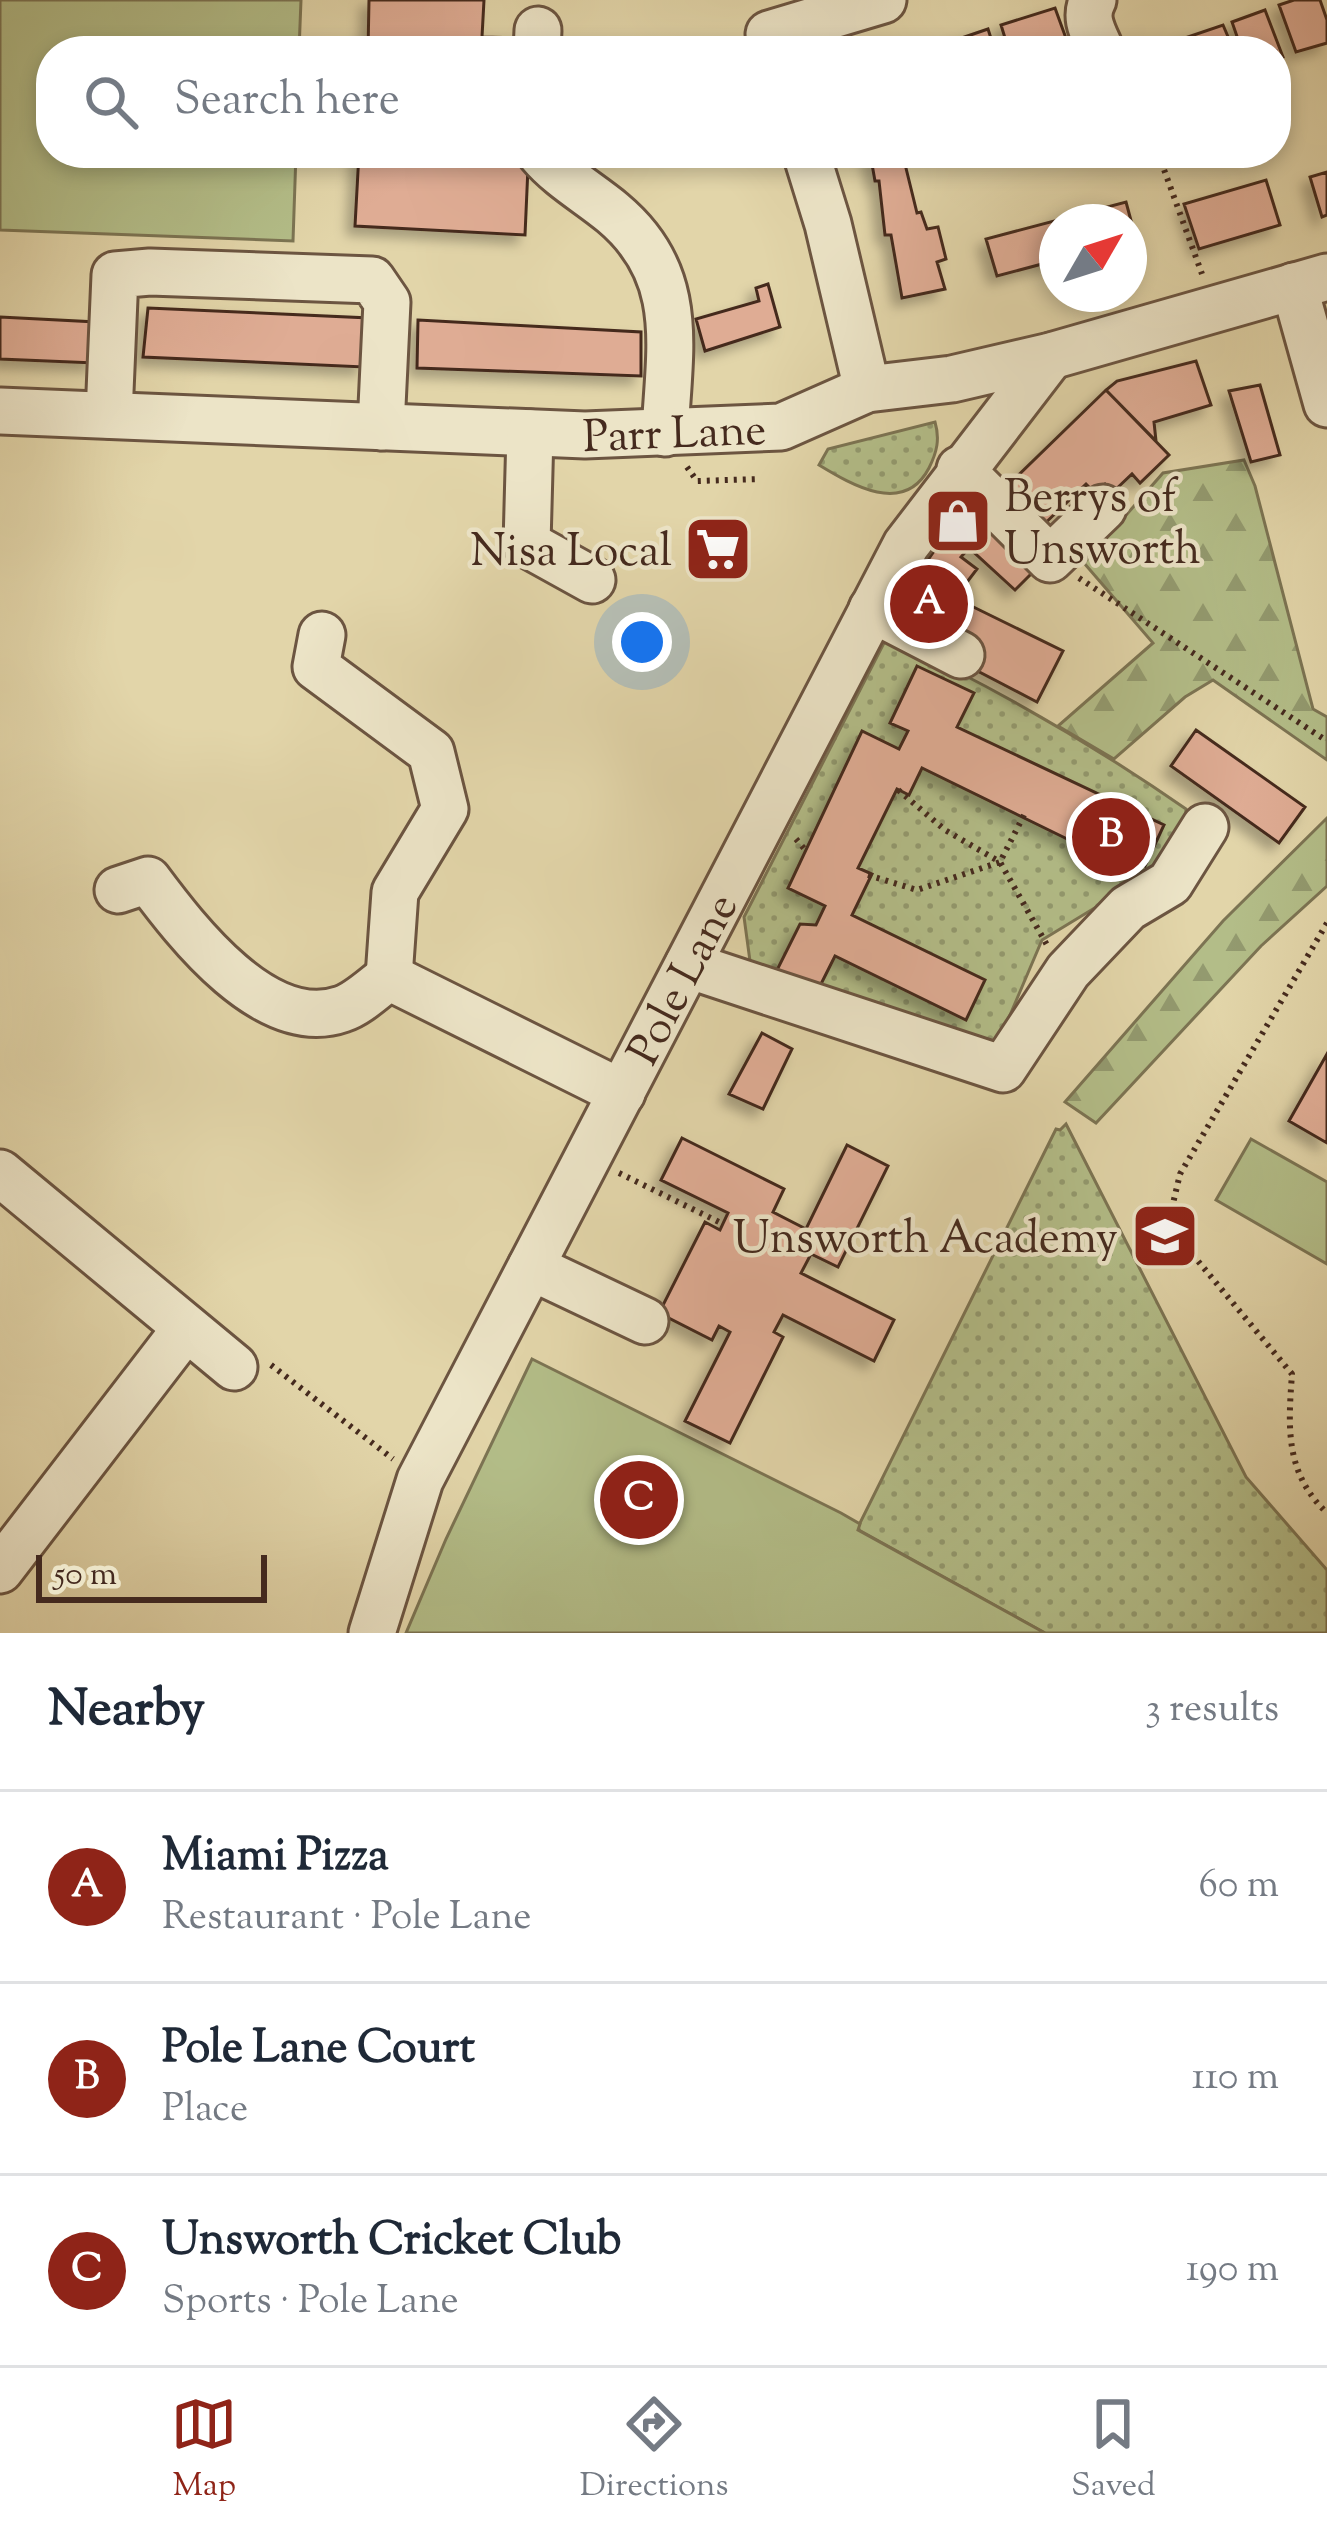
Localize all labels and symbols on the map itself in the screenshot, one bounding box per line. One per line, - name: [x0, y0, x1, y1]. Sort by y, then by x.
- north arrow: [1039, 204, 1147, 312]
- street label: Parr Lane: [582, 401, 768, 473]
- place label: Berrys of Unsworth: [1004, 468, 1201, 585]
- shop icon: Berrys of Unsworth: [923, 486, 993, 556]
- supermarket icon: Nisa Local: [683, 514, 753, 584]
- place label: Nisa Local: [470, 522, 672, 587]
- pin: A: [890, 559, 968, 649]
- your location: [612, 612, 672, 672]
- pin: B: [1072, 792, 1150, 882]
- street label: Pole Lane: [614, 883, 757, 1078]
- school or university icon: Unsworth Academy: [1130, 1201, 1200, 1271]
- place label: Unsworth Academy: [733, 1209, 1118, 1274]
- pin: C: [600, 1455, 678, 1545]
- scale bar: [36, 1549, 267, 1602]

